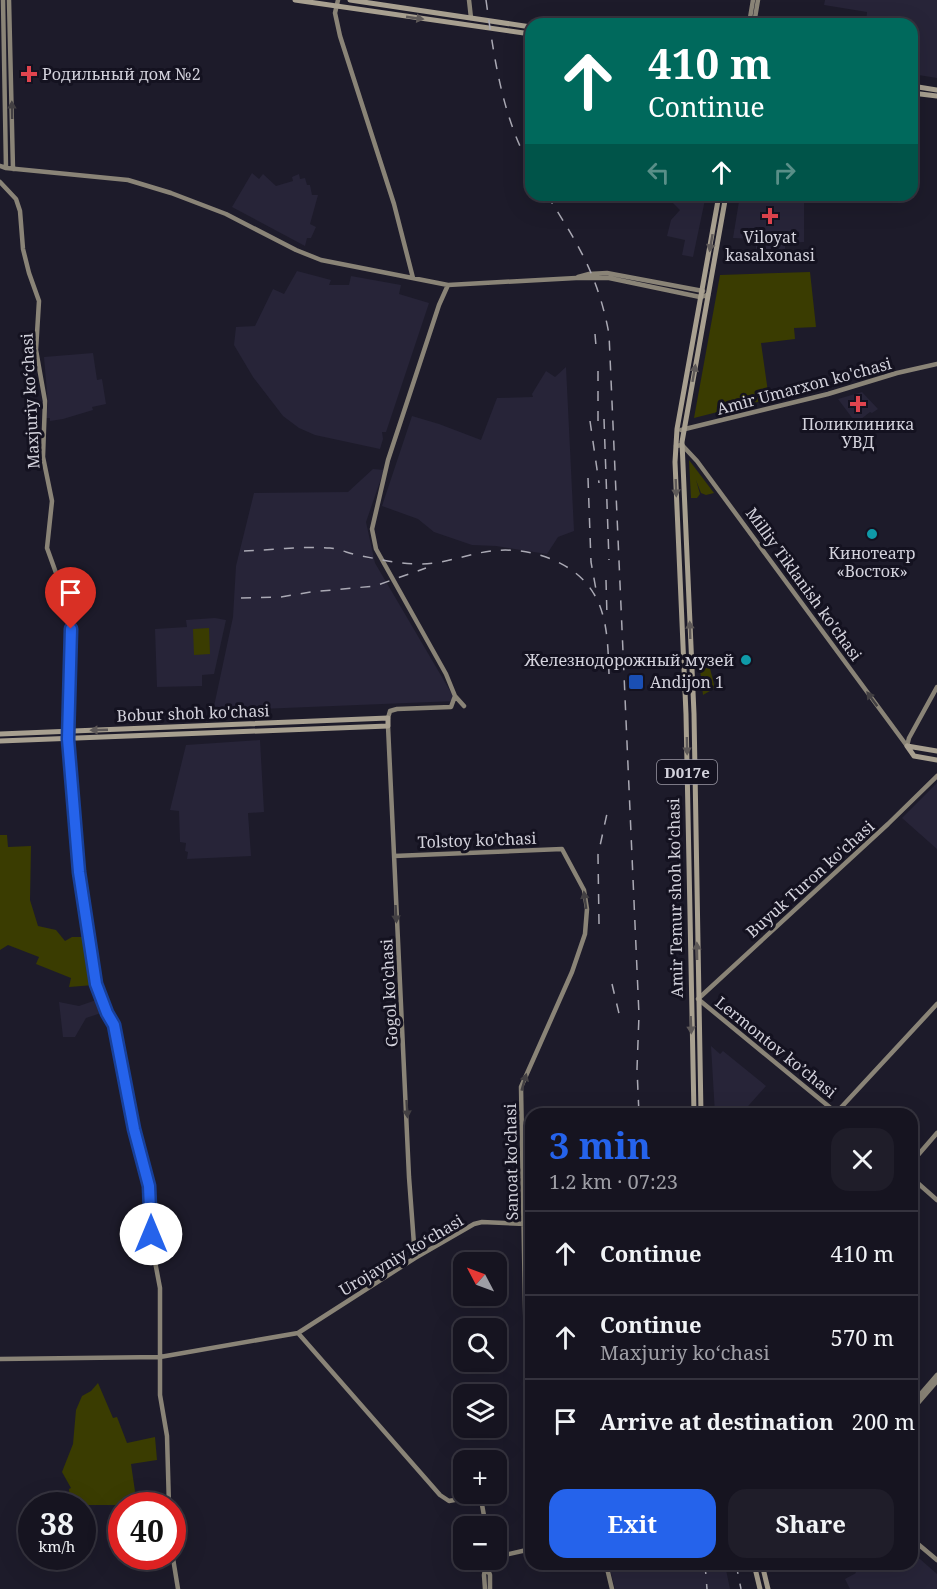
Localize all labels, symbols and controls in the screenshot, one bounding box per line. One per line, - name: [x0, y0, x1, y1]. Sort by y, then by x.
- one-way arrow: [406, 13, 425, 22]
- text: 410 m: [648, 34, 772, 91]
- icon: ahead: [549, 42, 627, 120]
- place label: Родильный дом №2: [42, 63, 201, 85]
- marker: Родильный дом №2: [20, 65, 38, 83]
- text: Continue: [648, 88, 765, 125]
- one-way arrow: [7, 101, 17, 120]
- icon: left: [642, 156, 675, 189]
- icon: ahead: [705, 156, 738, 189]
- icon: right: [768, 156, 801, 189]
- marker: Viloyat kasalxonasi: [761, 207, 779, 225]
- place label: Viloyat kasalxonasi: [725, 226, 815, 266]
- one-way arrow: [706, 233, 715, 252]
- street label: Maxjuriy koʻchasi: [15, 333, 45, 469]
- street label: Amir Umarxon ko'chasi: [714, 352, 894, 420]
- one-way arrow: [690, 363, 699, 382]
- marker: Поликлиника УВД: [849, 395, 867, 413]
- place label: Поликлиника УВД: [802, 413, 914, 453]
- one-way arrow: [671, 478, 680, 497]
- street label: Milliy Tiklanish ko'chasi: [741, 503, 867, 665]
- marker: Кинотеатр «Восток»: [865, 527, 879, 541]
- place label: Кинотеатр «Восток»: [829, 542, 915, 582]
- pin: [45, 567, 96, 629]
- icon: arrive: [54, 576, 87, 609]
- one-way arrow: [686, 621, 695, 640]
- place label: Железнодорожный музей: [523, 649, 734, 671]
- marker: Железнодорожный музей: [739, 653, 753, 667]
- place label: Andijon 1: [650, 671, 724, 693]
- marker: Andijon 1: [627, 673, 645, 691]
- one-way arrow: [866, 691, 878, 707]
- street label: Bobur shoh ko'chasi: [116, 699, 270, 727]
- one-way arrow: [89, 725, 108, 735]
- one-way arrow: [682, 736, 692, 755]
- road number: D017e: [657, 760, 717, 784]
- street label: Amir Temur shoh ko'chasi: [662, 798, 688, 998]
- street label: Buyuk Turon ko'chasi: [741, 815, 879, 943]
- street label: Tolstoy ko'chasi: [417, 827, 537, 853]
- one-way arrow: [581, 891, 590, 910]
- one-way arrow: [392, 905, 401, 924]
- street label: Gogol ko'chasi: [375, 938, 403, 1048]
- one-way arrow: [692, 942, 702, 961]
- street label: Lermontov ko’chasi: [711, 991, 841, 1103]
- one-way arrow: [686, 1015, 696, 1034]
- one-way arrow: [520, 1073, 529, 1091]
- one-way arrow: [402, 1099, 411, 1118]
- street label: Sanoat ko'chasi: [499, 1103, 523, 1221]
- text: 3 min: [549, 1121, 651, 1170]
- button: close: [831, 1128, 894, 1191]
- text: 1.2 km · 07:23: [549, 1168, 678, 1195]
- position arrow: [119, 1202, 183, 1266]
- street label: Urоjayniy koʻchasi: [335, 1209, 467, 1301]
- icon: ahead: [549, 1237, 582, 1270]
- text: Continue: [600, 1238, 702, 1268]
- text: 410 m: [831, 1238, 894, 1268]
- north arrow: [453, 1252, 507, 1306]
- map controls: [453, 1252, 507, 1570]
- text: Continue: [600, 1309, 702, 1339]
- button: search: [453, 1318, 507, 1372]
- icon: ahead: [549, 1321, 582, 1354]
- text: 570 m: [831, 1322, 894, 1352]
- text: Maxjuriy koʻchasi: [600, 1339, 770, 1366]
- button: layers: [453, 1384, 507, 1438]
- icon: arrive: [549, 1405, 582, 1438]
- text: Arrive at destination: [600, 1406, 834, 1436]
- text: 200 m: [852, 1406, 915, 1436]
- button: +: [453, 1450, 507, 1504]
- button: Exit: [549, 1489, 716, 1558]
- button: Share: [728, 1489, 894, 1558]
- speed limit sign: 40: [108, 1492, 186, 1570]
- text: 38: [40, 1503, 74, 1544]
- button: −: [453, 1516, 507, 1570]
- text: km/h: [39, 1536, 75, 1556]

